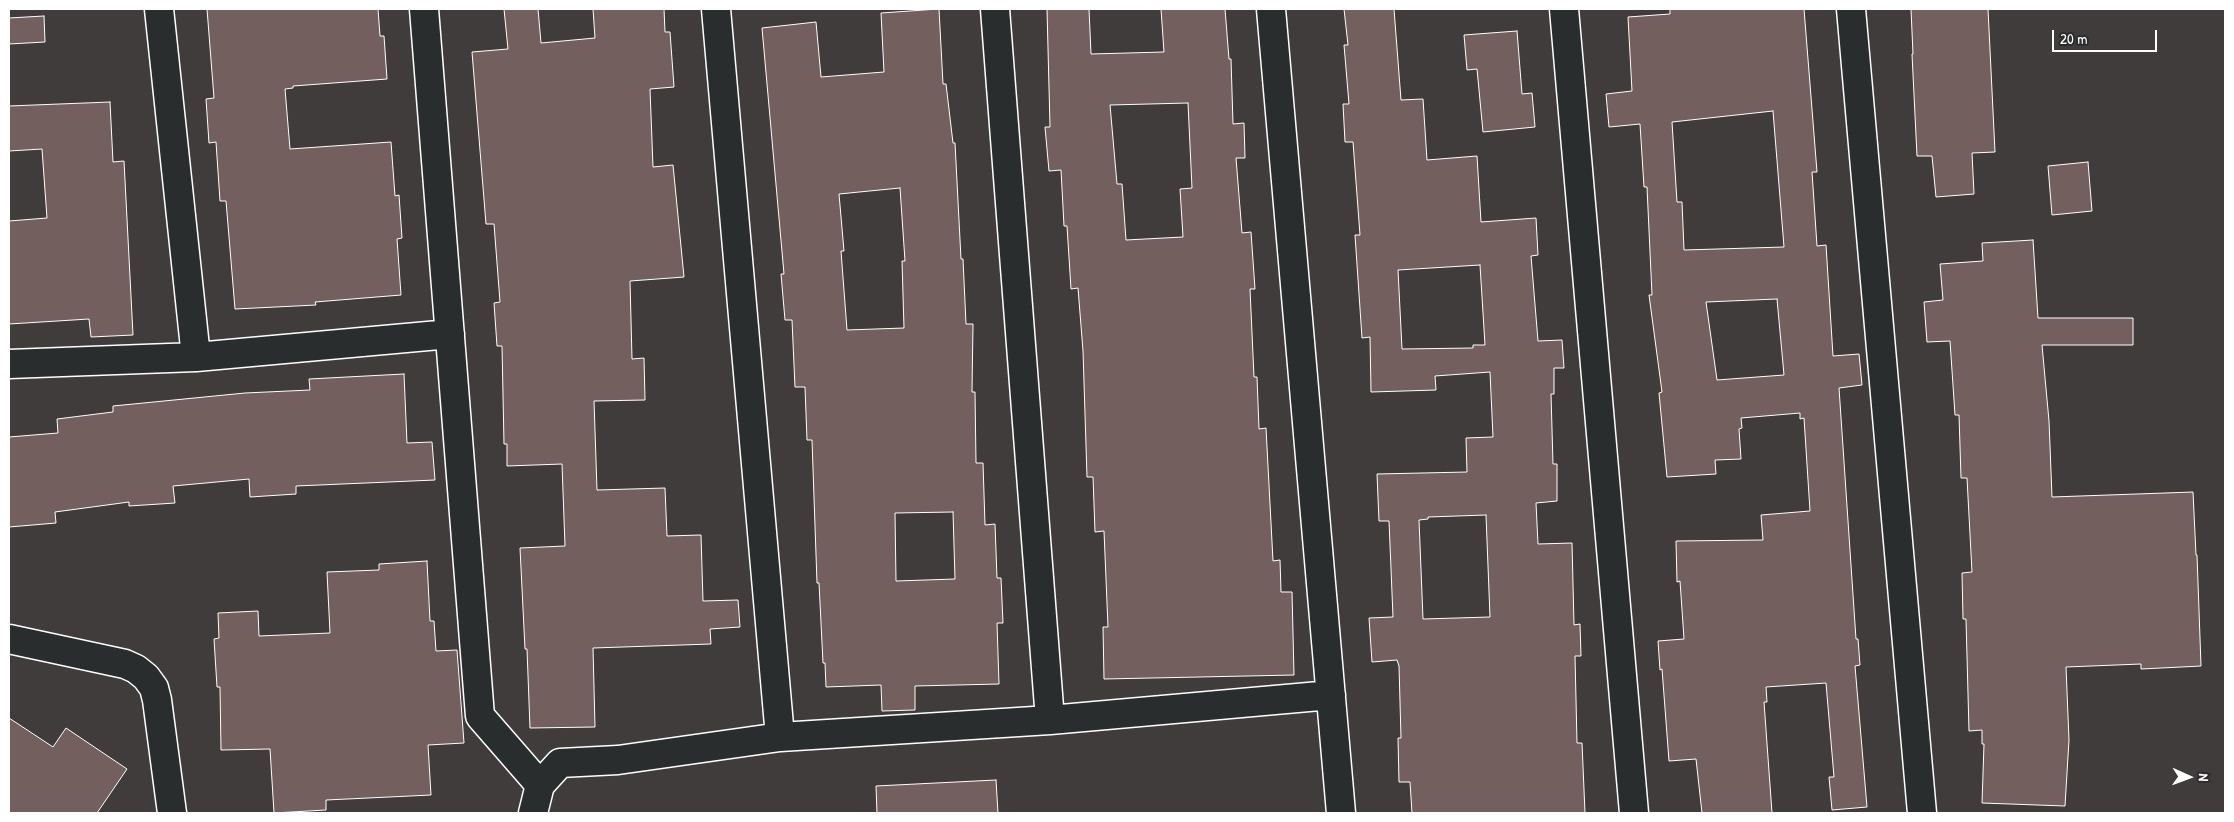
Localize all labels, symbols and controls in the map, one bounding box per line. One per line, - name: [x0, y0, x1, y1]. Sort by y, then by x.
- scale bar: [2054, 20, 2159, 52]
- text: 20 m: [2060, 28, 2087, 49]
- north arrow: [2164, 752, 2214, 802]
- text: N: [2195, 773, 2214, 782]

